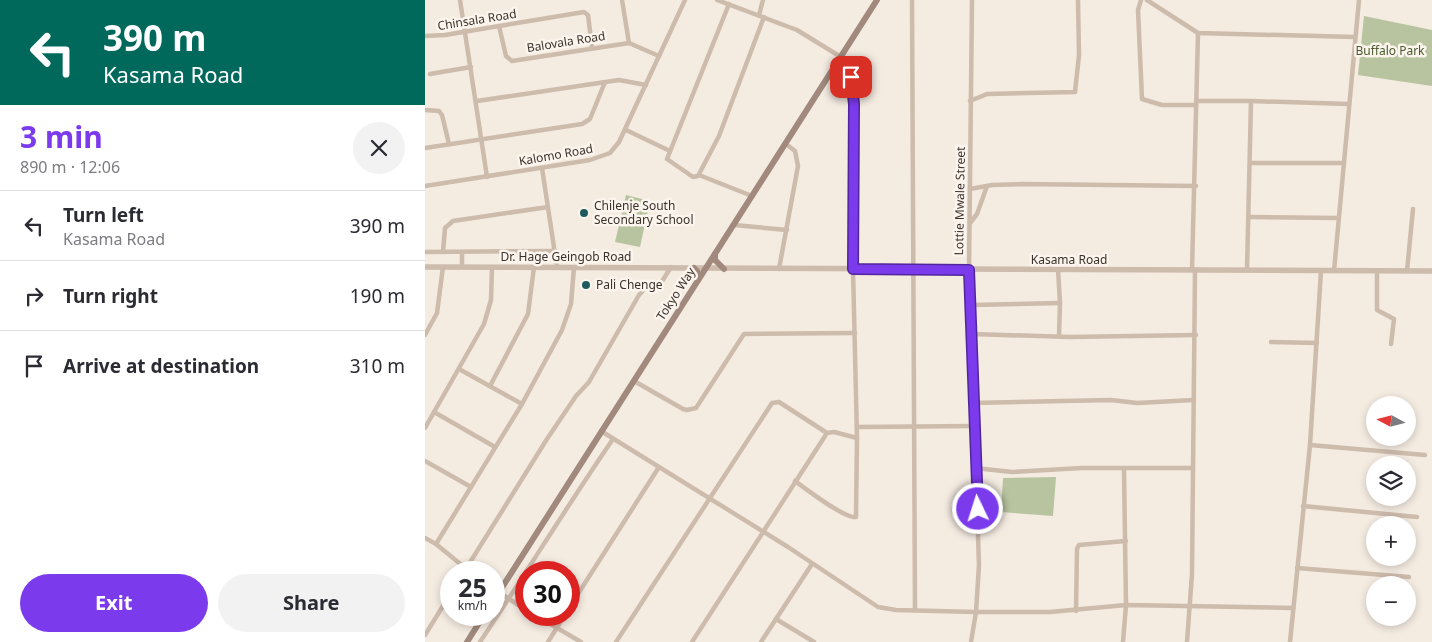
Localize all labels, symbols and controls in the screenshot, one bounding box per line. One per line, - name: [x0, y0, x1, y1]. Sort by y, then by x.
- street label: Chinsala Road: [436, 5, 518, 34]
- text: 390 m: [103, 14, 206, 61]
- icon: left: [20, 20, 85, 85]
- street label: Balovala Road: [525, 27, 606, 56]
- park label: Buffalo Park: [1355, 42, 1425, 59]
- pin: [830, 56, 872, 98]
- text: Kasama Road: [103, 59, 243, 89]
- icon: arrive: [837, 63, 865, 91]
- text: 3 min: [20, 116, 103, 157]
- button: close: [353, 122, 405, 174]
- street label: Kalomo Road: [518, 140, 594, 169]
- street label: Lottie Mwale Street: [950, 146, 969, 255]
- text: 890 m · 12:06: [20, 156, 120, 178]
- place label: Chilenje South Secondary School: [594, 197, 693, 228]
- text: Turn left: [63, 202, 144, 228]
- marker: Chilenje South Secondary School: [578, 207, 590, 219]
- icon: left: [20, 212, 48, 240]
- text: 390 m: [350, 213, 405, 239]
- text: Kasama Road: [63, 228, 165, 250]
- street label: Dr. Hage Geingob Road: [500, 248, 632, 265]
- street label: Kasama Road: [1031, 251, 1107, 268]
- street label: Tokyo Way: [652, 263, 699, 323]
- place label: Pali Chenge: [596, 276, 663, 293]
- marker: Pali Chenge: [580, 279, 592, 291]
- icon: right: [20, 282, 48, 310]
- text: Turn right: [63, 283, 158, 309]
- text: 190 m: [350, 283, 405, 309]
- icon: arrive: [20, 352, 48, 380]
- text: Arrive at destination: [63, 353, 259, 379]
- text: 310 m: [350, 353, 405, 379]
- north arrow: [1366, 396, 1416, 446]
- map controls: [1366, 396, 1416, 626]
- button: layers: [1366, 456, 1416, 506]
- position arrow: [951, 482, 1003, 534]
- button: +: [1366, 516, 1416, 566]
- speed limit sign: 30: [515, 561, 580, 626]
- text: 25: [458, 570, 487, 604]
- button: Exit: [20, 574, 208, 632]
- button: Share: [218, 574, 405, 632]
- button: −: [1366, 576, 1416, 626]
- text: km/h: [458, 597, 487, 614]

